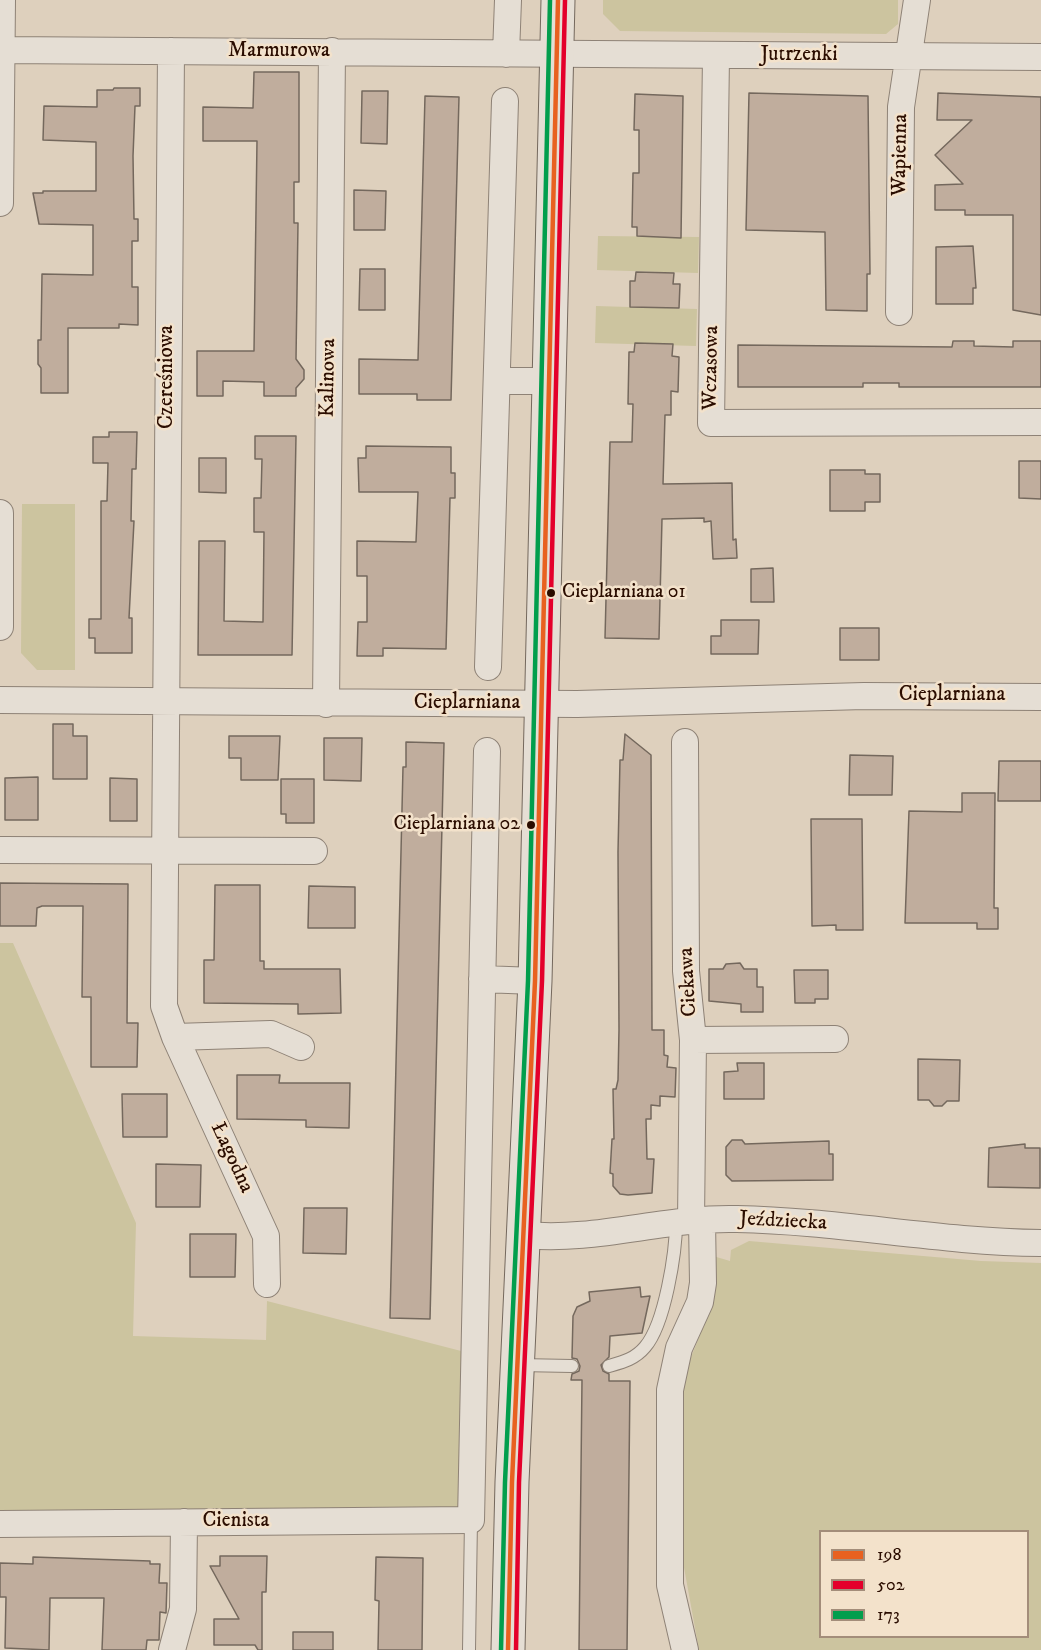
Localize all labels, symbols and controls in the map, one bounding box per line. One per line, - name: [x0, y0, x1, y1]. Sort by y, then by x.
- street label: Marmurowa: [228, 39, 330, 65]
- street label: Jutrzenki: [760, 43, 838, 69]
- street label: Wapienna: [888, 114, 914, 196]
- street label: Czereśniowa: [155, 325, 181, 429]
- street label: Wczasowa: [699, 325, 725, 411]
- street label: Kalinowa: [316, 338, 342, 418]
- place label: Cieplarniana 01: [562, 581, 686, 605]
- marker: Cieplarniana 01: [545, 587, 557, 599]
- street label: Cieplarniana: [899, 683, 1005, 709]
- street label: Cieplarniana: [414, 691, 520, 717]
- place label: Cieplarniana 02: [394, 813, 520, 837]
- marker: Cieplarniana 02: [525, 819, 537, 831]
- street label: Ciekawa: [675, 947, 703, 1017]
- street label: Łagodna: [204, 1119, 258, 1197]
- street label: Jeździecka: [738, 1207, 828, 1237]
- street label: Cienista: [202, 1509, 270, 1535]
- legend: [819, 1530, 1029, 1638]
- text: 198: [877, 1544, 902, 1566]
- text: 502: [877, 1574, 904, 1596]
- text: 173: [877, 1604, 900, 1626]

